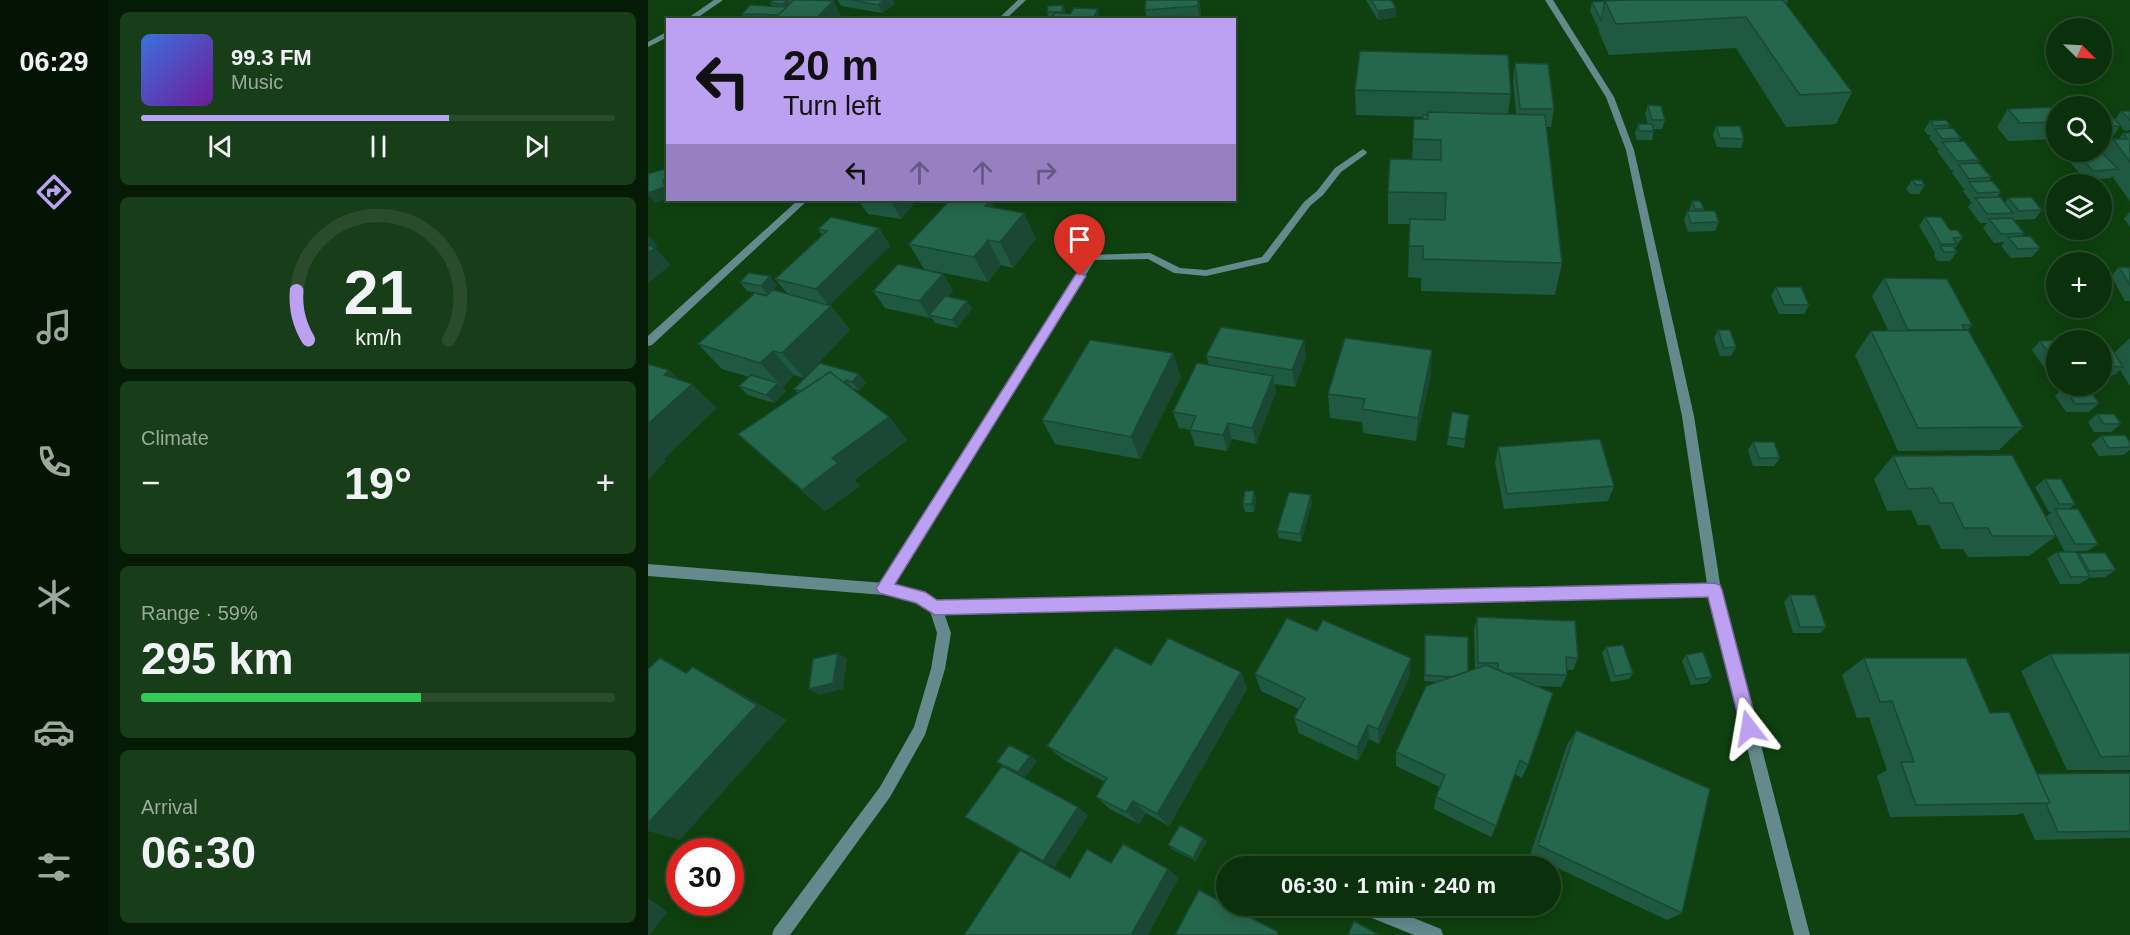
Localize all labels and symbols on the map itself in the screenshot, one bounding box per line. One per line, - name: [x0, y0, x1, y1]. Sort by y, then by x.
- north arrow: [2046, 18, 2112, 84]
- pin: [1054, 214, 1105, 276]
- position arrow: [1717, 696, 1781, 760]
- speed limit sign: 30: [666, 838, 744, 916]

